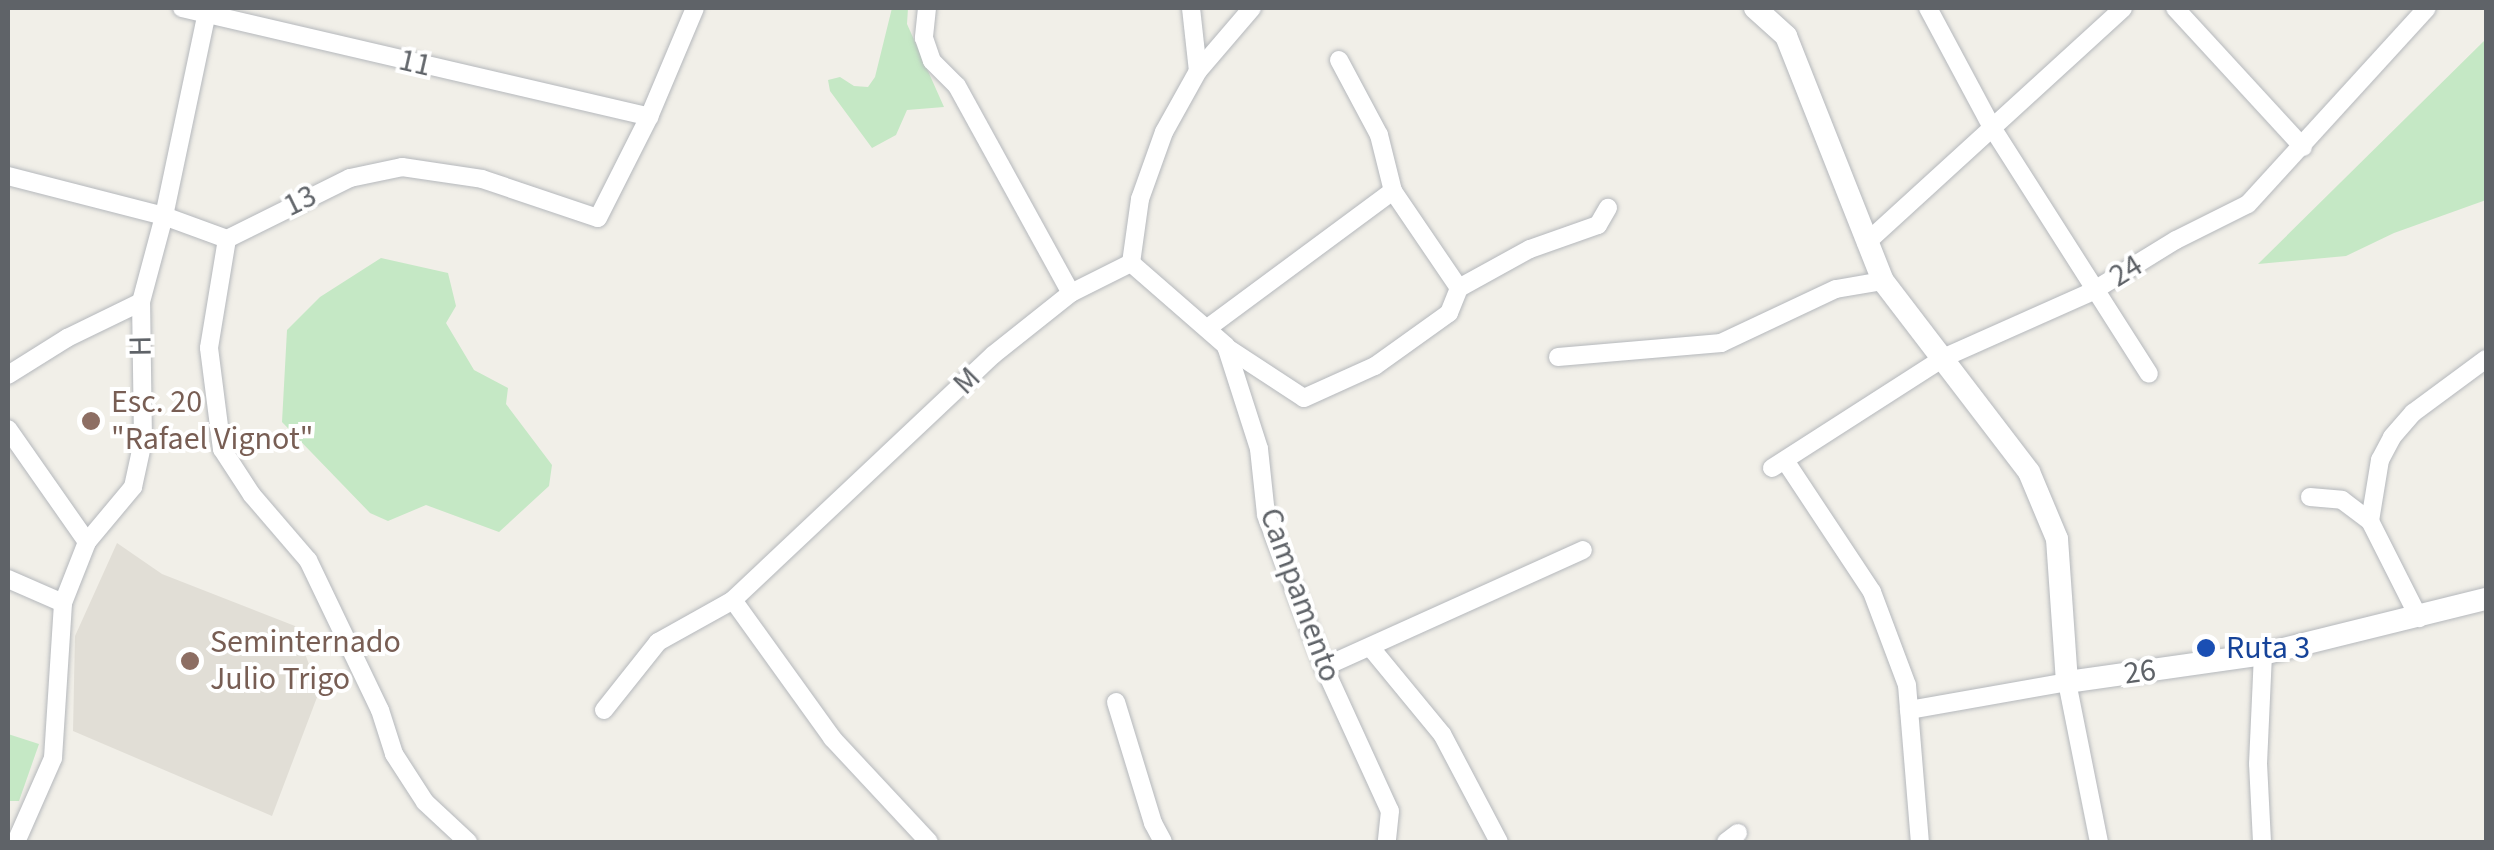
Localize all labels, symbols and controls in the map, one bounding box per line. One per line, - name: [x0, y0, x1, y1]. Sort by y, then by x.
- street label: 11: [395, 41, 435, 85]
- street label: 13: [277, 177, 323, 225]
- street label: 24: [2102, 246, 2150, 296]
- street label: H: [122, 335, 160, 357]
- street label: M: [945, 359, 989, 403]
- place label: Esc. 20 "Rafael Vignot": [111, 384, 313, 459]
- marker: Esc. 20 "Rafael Vignot": [80, 410, 102, 432]
- street label: Campamento: [1251, 503, 1349, 687]
- place label: Seminternado Julio Trigo: [210, 624, 401, 699]
- place label: Ruta 3: [2226, 629, 2310, 667]
- marker: Ruta 3: [2195, 637, 2217, 659]
- marker: Seminternado Julio Trigo: [179, 650, 201, 672]
- street label: 26: [2122, 651, 2158, 693]

